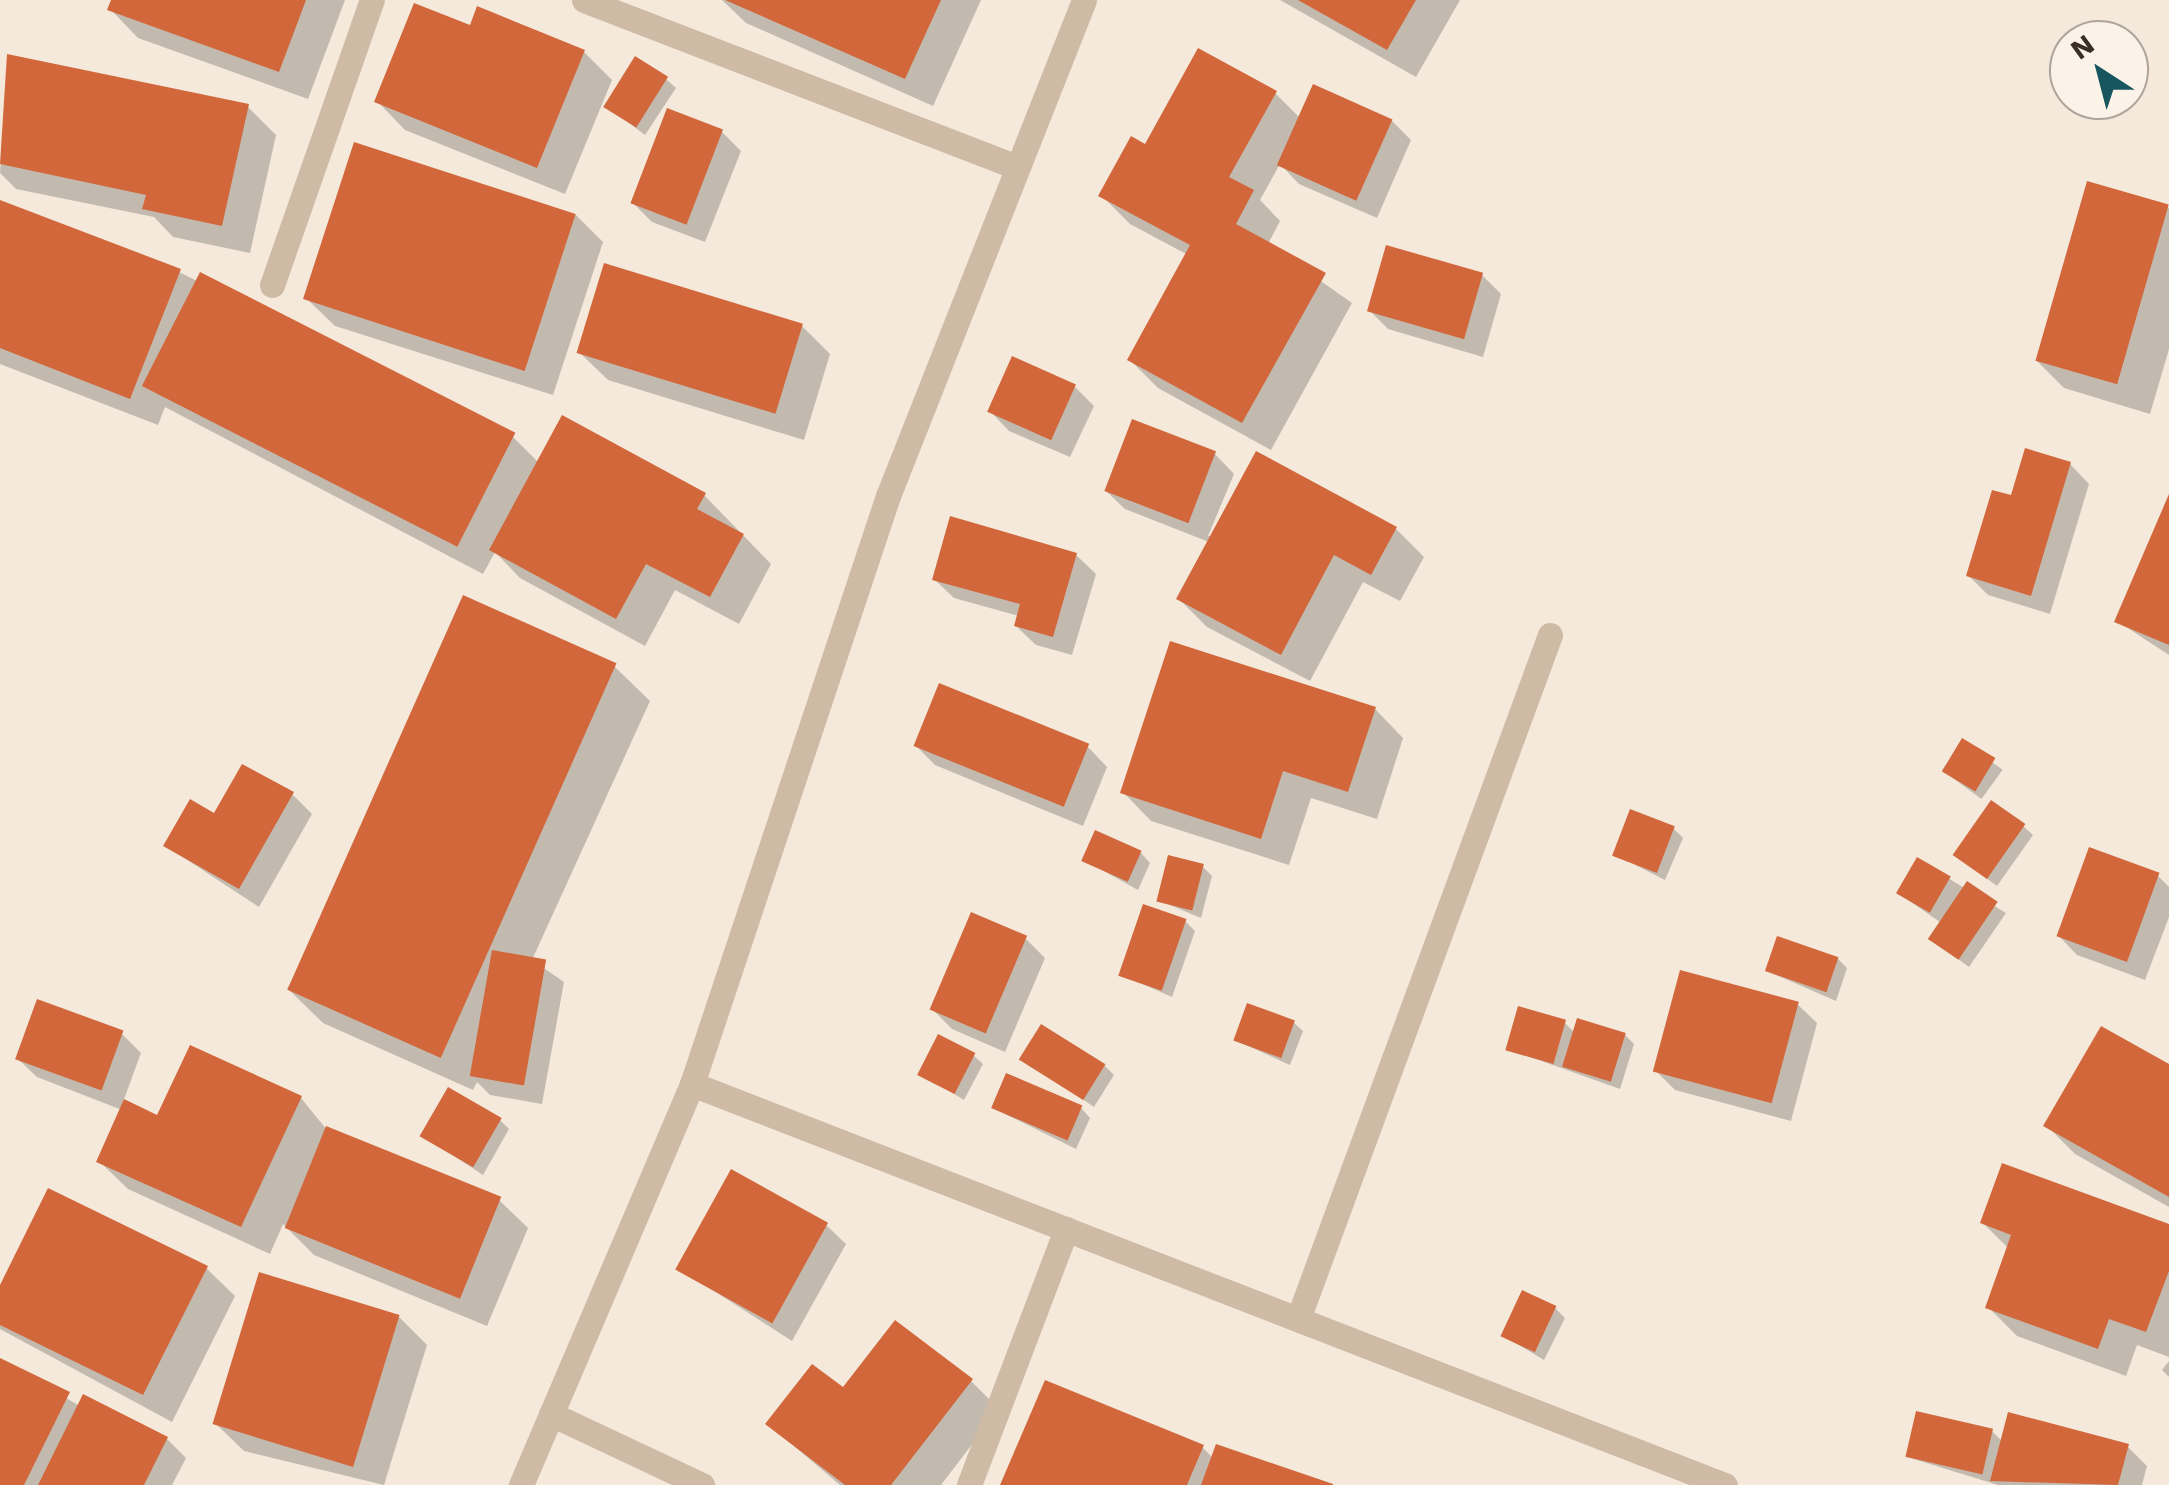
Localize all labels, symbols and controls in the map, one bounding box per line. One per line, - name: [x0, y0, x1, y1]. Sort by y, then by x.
- north arrow: [2049, 20, 2149, 120]
- text: N: [2064, 27, 2100, 66]

